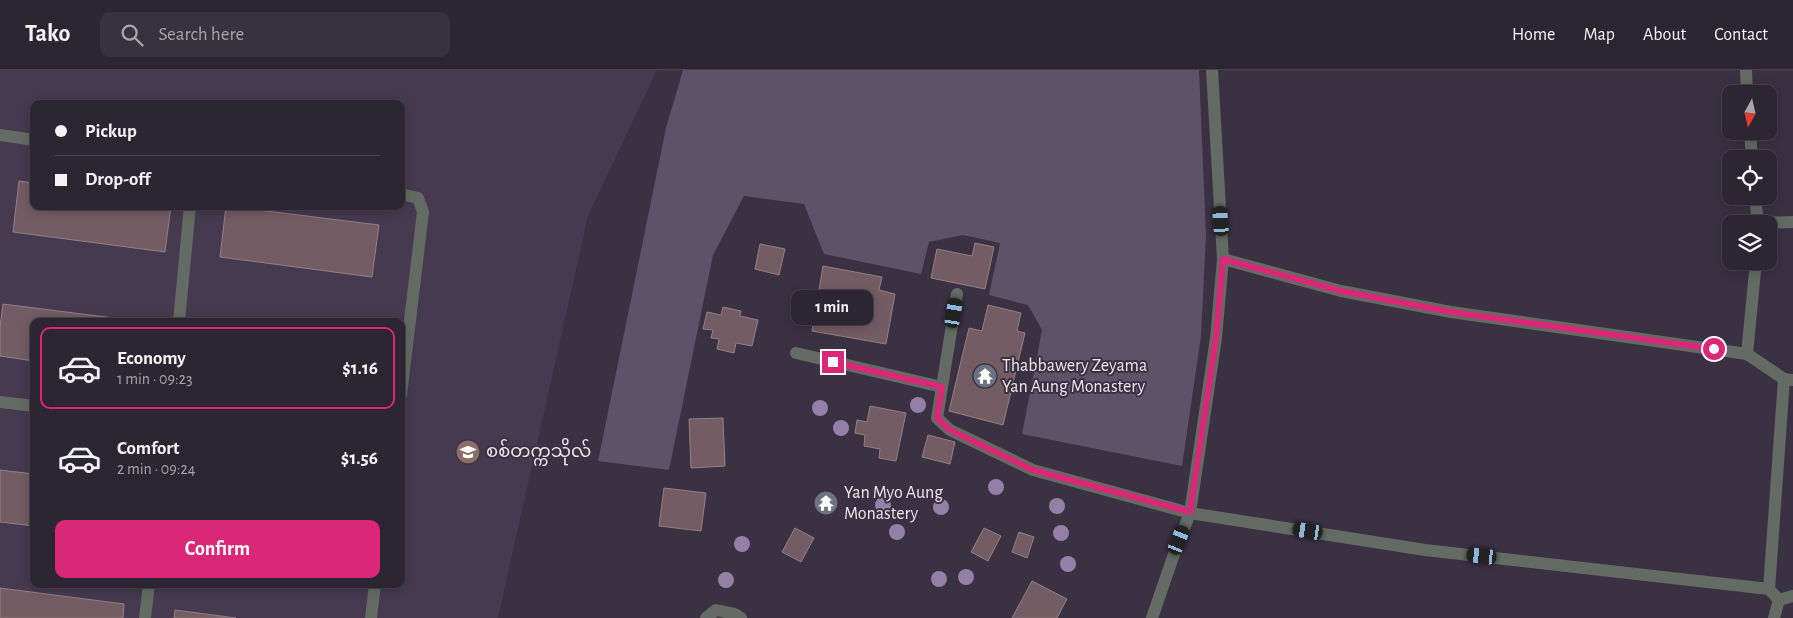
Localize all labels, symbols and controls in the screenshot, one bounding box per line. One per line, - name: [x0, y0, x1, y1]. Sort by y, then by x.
- search box: [100, 12, 450, 57]
- icon: search: [118, 21, 146, 49]
- text: Tako: [25, 22, 70, 46]
- text: Search here: [158, 25, 244, 44]
- text: Home: [1512, 26, 1555, 44]
- text: Map: [1583, 26, 1615, 44]
- text: About: [1643, 26, 1686, 44]
- text: Contact: [1714, 26, 1768, 44]
- north arrow: [1722, 85, 1778, 140]
- map controls: [1722, 85, 1777, 270]
- text: Pickup: [85, 122, 137, 141]
- button: locate: [1722, 150, 1777, 205]
- text: Drop-off: [85, 170, 150, 189]
- car: [1212, 206, 1229, 236]
- button: layers: [1722, 215, 1777, 270]
- callout: 1 min: [792, 290, 874, 324]
- car: [944, 297, 963, 329]
- text: 1 min: [815, 299, 849, 315]
- route start: [1703, 338, 1725, 360]
- icon: car: [57, 346, 102, 391]
- text: Economy: [117, 349, 186, 368]
- route end: [822, 351, 844, 373]
- place label: Thabbawery Zeyama Yan Aung Monastery: [1002, 357, 1147, 396]
- text: $1.16: [342, 359, 378, 378]
- temple icon: Thabbawery Zeyama Yan Aung Monastery: [972, 363, 998, 389]
- text: 1 min · 09:23: [117, 371, 193, 387]
- icon: car: [57, 436, 102, 481]
- place label: စစ်‌တက္ကသိုလ်: [486, 437, 591, 466]
- text: Comfort: [117, 439, 179, 458]
- school or university icon: စစ်‌တက္ကသိုလ်: [455, 439, 481, 465]
- text: $1.56: [341, 449, 378, 468]
- text: 2 min · 09:24: [117, 461, 195, 477]
- place label: Yan Myo Aung Monastery: [844, 484, 943, 523]
- temple icon: Yan Myo Aung Monastery: [813, 490, 839, 516]
- button: Confirm: [55, 520, 380, 578]
- car: [1292, 521, 1323, 541]
- car: [1166, 523, 1191, 557]
- car: [1466, 547, 1497, 565]

